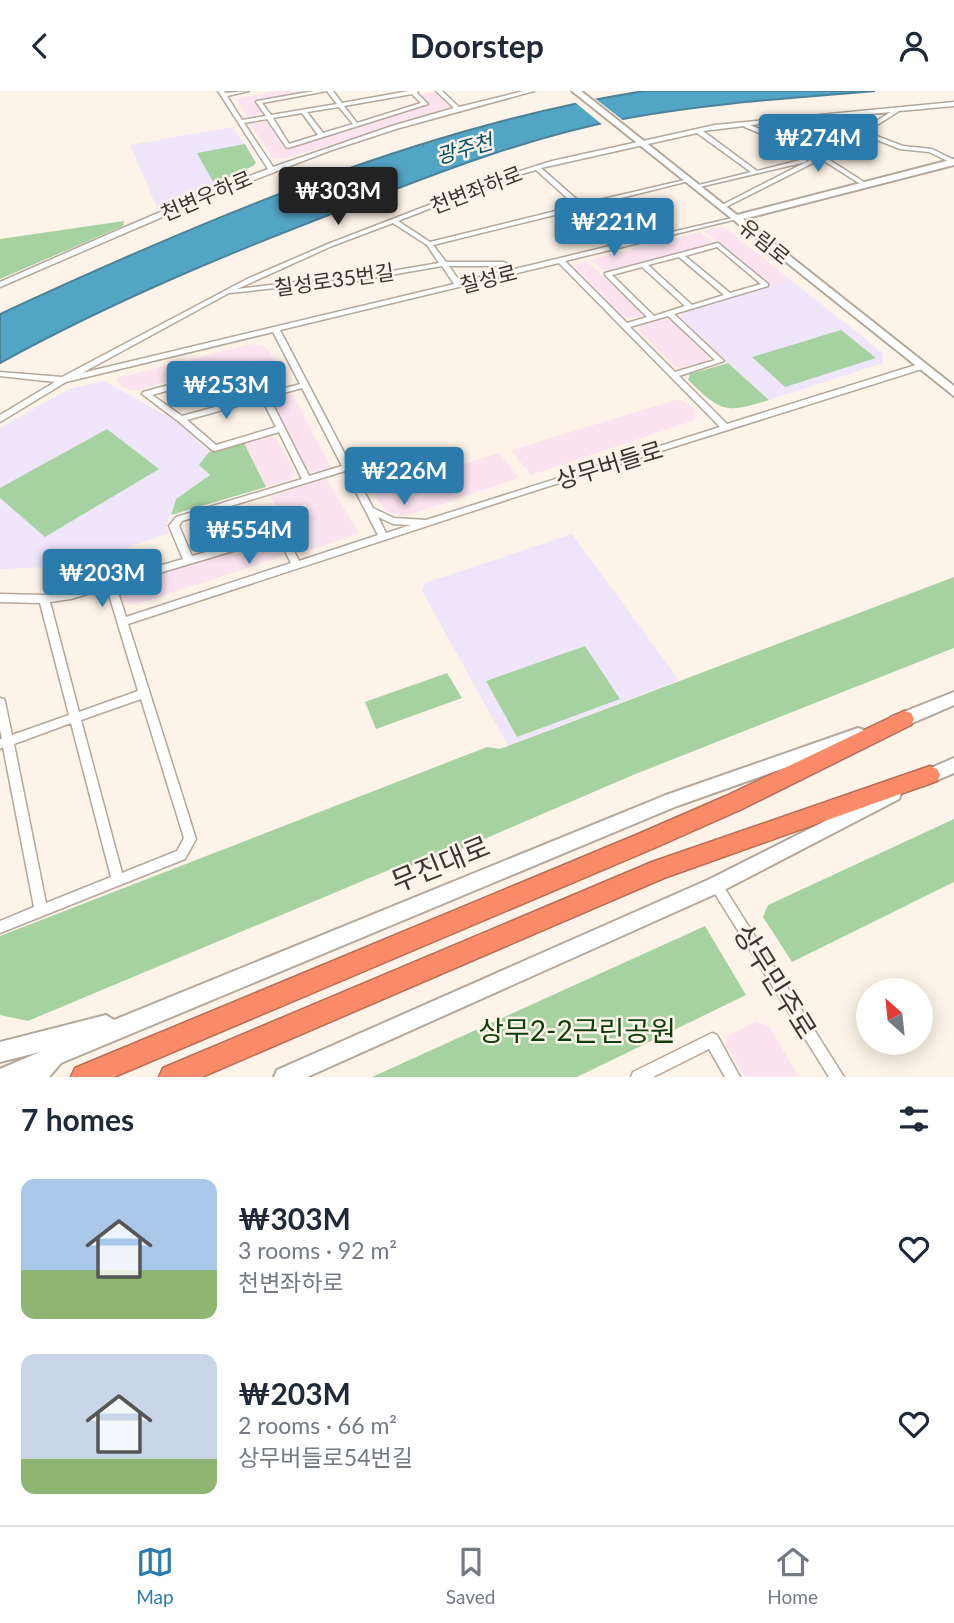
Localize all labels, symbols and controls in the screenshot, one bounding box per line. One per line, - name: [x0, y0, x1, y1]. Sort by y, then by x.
- text: Doorstep: [410, 26, 544, 65]
- icon: back: [21, 27, 59, 65]
- icon: person: [895, 27, 933, 65]
- pin: ₩274M: [769, 115, 867, 174]
- text: ₩274M: [775, 123, 861, 151]
- water label: 광주천: [433, 127, 498, 168]
- street label: 천변좌하로: [426, 160, 526, 218]
- street label: 천변우하로: [157, 165, 255, 225]
- pin: ₩303M: [289, 167, 387, 227]
- text: ₩303M: [295, 176, 381, 204]
- pin: ₩221M: [565, 199, 663, 258]
- text: ₩221M: [571, 207, 657, 235]
- street label: 유림로: [735, 213, 795, 269]
- street label: 칠성로35번길: [272, 258, 396, 300]
- street label: 칠성로: [457, 259, 519, 297]
- pin: ₩253M: [177, 361, 275, 421]
- text: ₩253M: [183, 370, 269, 398]
- street label: 상무버들로: [552, 434, 666, 494]
- pin: ₩226M: [355, 447, 453, 507]
- text: ₩226M: [361, 456, 447, 484]
- pin: ₩554M: [200, 507, 298, 566]
- text: ₩554M: [206, 515, 292, 543]
- pin: ₩203M: [53, 549, 151, 609]
- text: ₩203M: [59, 558, 145, 586]
- street label: 무진대로: [386, 828, 494, 898]
- street label: 상무민주로: [727, 917, 825, 1045]
- north arrow: [856, 978, 933, 1055]
- map controls: [856, 978, 933, 1055]
- park label: 상무2-2근린공원: [478, 1013, 676, 1047]
- icon: filters: [895, 1100, 933, 1138]
- text: 7 homes: [21, 1101, 134, 1137]
- text: ₩303M: [238, 1200, 351, 1236]
- icon: home: [77, 1207, 161, 1291]
- icon: heart: [895, 1230, 933, 1268]
- text: 3 rooms · 92 m²: [238, 1236, 397, 1264]
- text: 천변좌하로: [238, 1268, 344, 1296]
- text: ₩203M: [238, 1375, 351, 1411]
- icon: home: [77, 1382, 161, 1466]
- icon: heart: [895, 1405, 933, 1443]
- text: 2 rooms · 66 m²: [238, 1411, 397, 1439]
- text: 상무버들로54번길: [238, 1443, 413, 1471]
- tab: Map: [136, 1543, 174, 1608]
- tab: Saved: [446, 1543, 495, 1608]
- tab: Home: [767, 1543, 818, 1608]

